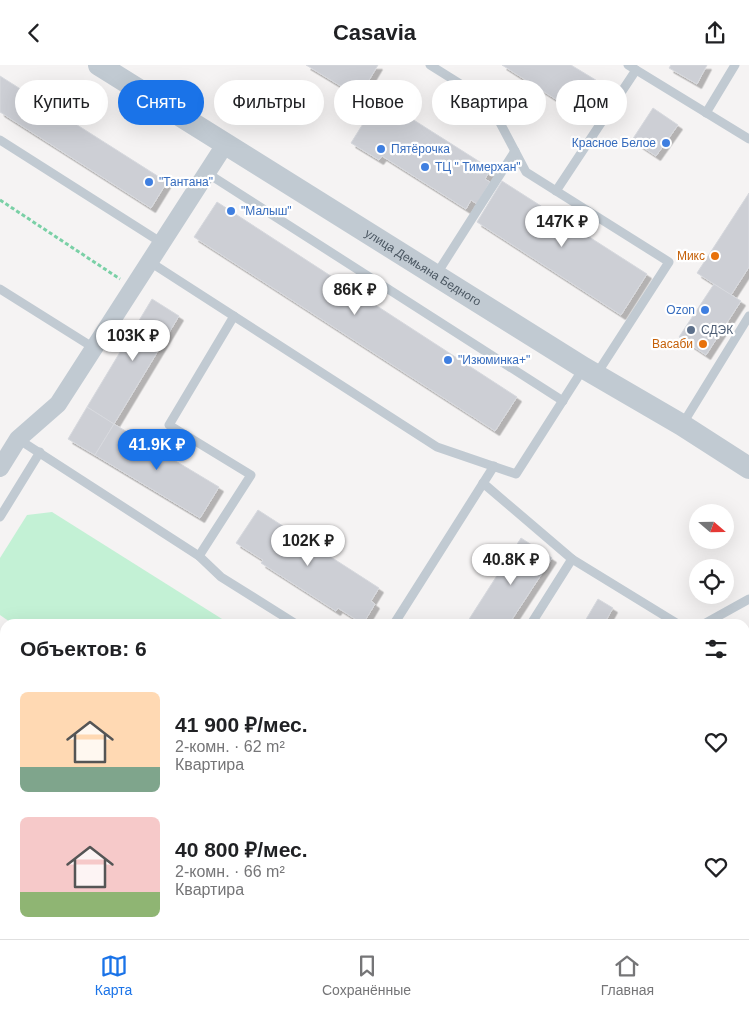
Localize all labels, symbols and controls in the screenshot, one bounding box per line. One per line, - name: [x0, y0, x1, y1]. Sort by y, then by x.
- icon: back: [20, 19, 48, 47]
- icon: share: [701, 19, 729, 47]
- text: Casavia: [333, 20, 416, 45]
- chip: Купить: [15, 80, 108, 125]
- chip: Снять: [118, 80, 204, 125]
- chip: Фильтры: [214, 80, 324, 125]
- chip: Новое: [334, 80, 422, 125]
- chip: Квартира: [432, 80, 546, 125]
- chip: Дом: [556, 80, 627, 125]
- place label: Красное Белое: [572, 136, 656, 150]
- marker: Красное Белое: [660, 137, 672, 149]
- place label: Пятёрочка: [391, 142, 450, 156]
- marker: Пятёрочка: [375, 143, 387, 155]
- place label: ТЦ " Тимерхан": [435, 160, 521, 174]
- marker: ТЦ " Тимерхан": [419, 161, 431, 173]
- place label: "Тантана": [159, 175, 213, 189]
- marker: "Тантана": [143, 176, 155, 188]
- place label: "Малыш": [241, 204, 292, 218]
- marker: "Малыш": [225, 205, 237, 217]
- pin: 147K ₽: [521, 205, 603, 248]
- text: 147K ₽: [536, 213, 588, 230]
- street label: улица Демьяна Бедного: [362, 226, 484, 309]
- place label: Микс: [677, 249, 705, 263]
- marker: Микс: [709, 250, 721, 262]
- pin: 86K ₽: [320, 273, 390, 316]
- text: 86K ₽: [333, 281, 377, 298]
- place label: Ozon: [666, 303, 695, 317]
- marker: Ozon: [699, 304, 711, 316]
- pin: 103K ₽: [92, 319, 174, 362]
- place label: СДЭК: [701, 323, 733, 337]
- marker: СДЭК: [685, 324, 697, 336]
- text: 103K ₽: [107, 327, 159, 344]
- place label: Васаби: [652, 337, 693, 351]
- marker: Васаби: [697, 338, 709, 350]
- place label: "Изюминка+": [458, 353, 530, 367]
- marker: "Изюминка+": [442, 354, 454, 366]
- pin: 41.9K ₽: [111, 429, 203, 471]
- text: 41.9K ₽: [129, 436, 185, 453]
- north arrow: [689, 504, 734, 549]
- map controls: [689, 504, 734, 604]
- pin: 102K ₽: [267, 525, 349, 567]
- text: 102K ₽: [282, 532, 334, 549]
- pin: 40.8K ₽: [465, 543, 557, 586]
- text: 40.8K ₽: [483, 551, 539, 568]
- button: locate: [689, 559, 734, 604]
- icon: filters: [702, 635, 730, 663]
- text: Объектов: 6: [20, 637, 147, 660]
- icon: home: [60, 712, 120, 772]
- text: 41 900 ₽/мес.: [175, 713, 308, 736]
- icon: heart: [702, 728, 730, 756]
- text: 2-комн. · 62 m²: [175, 738, 285, 755]
- text: Квартира: [175, 756, 244, 773]
- icon: home: [60, 837, 120, 897]
- text: 40 800 ₽/мес.: [175, 838, 308, 861]
- icon: heart: [702, 853, 730, 881]
- text: 2-комн. · 66 m²: [175, 863, 285, 880]
- text: Квартира: [175, 881, 244, 898]
- tab: Карта: [95, 952, 132, 998]
- tab: Сохранённые: [322, 952, 411, 998]
- tab: Главная: [601, 952, 654, 998]

